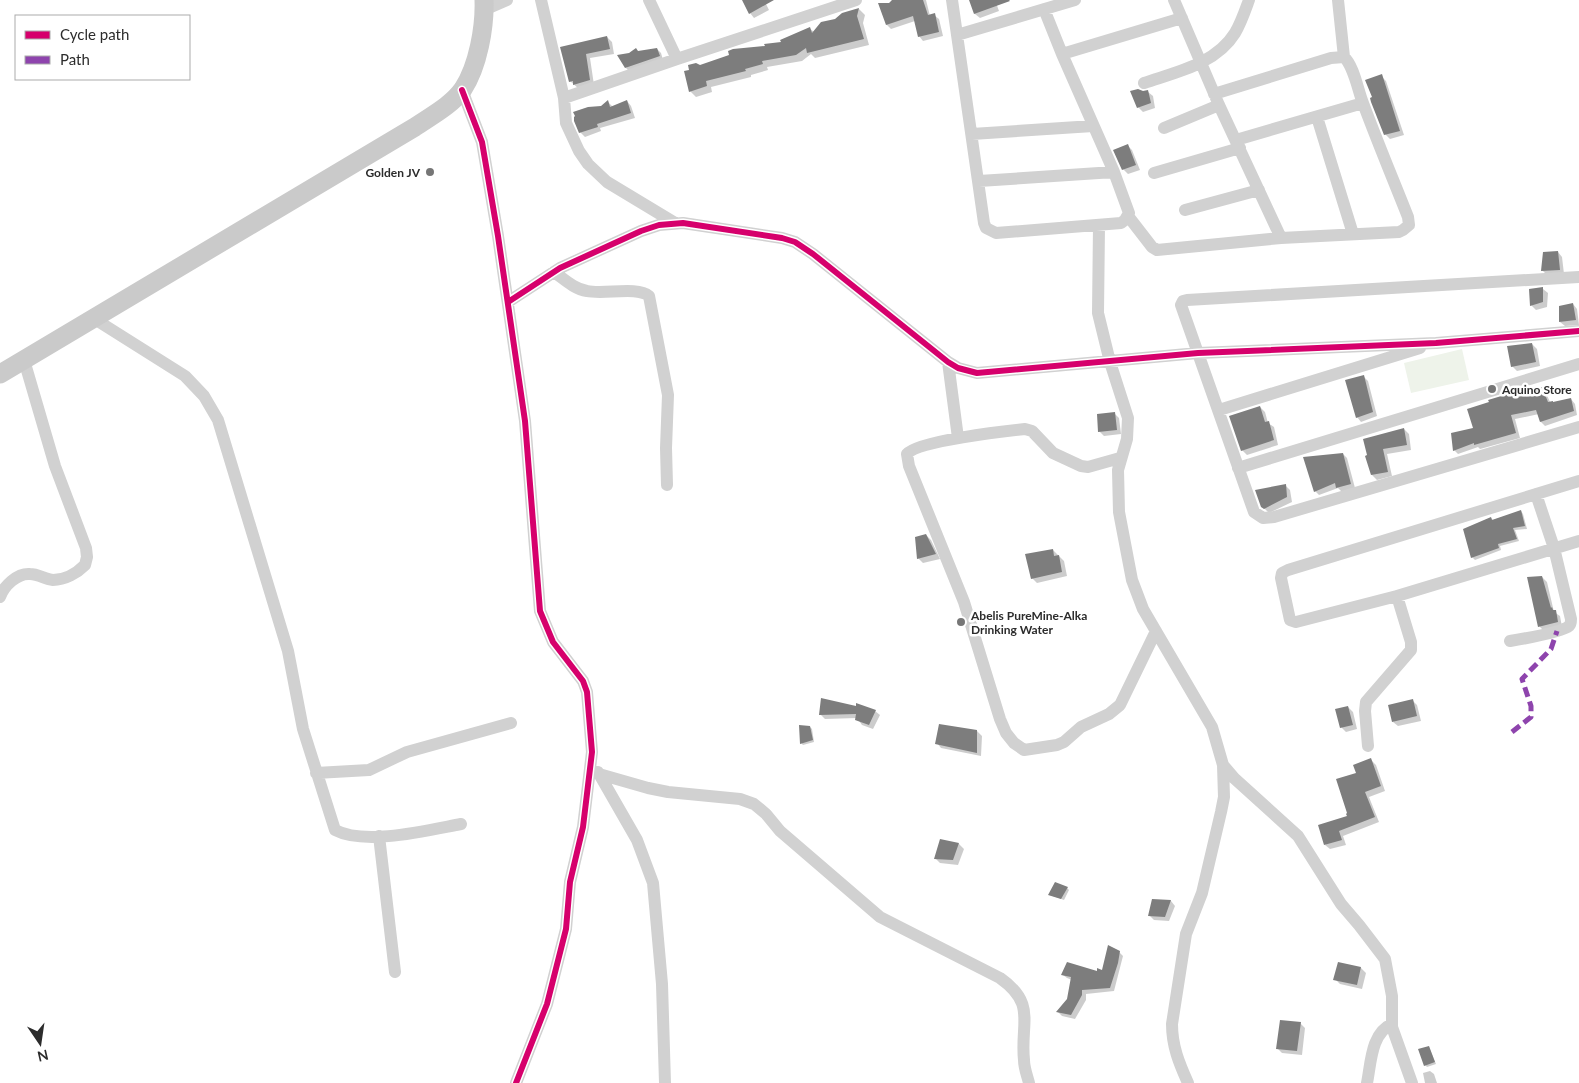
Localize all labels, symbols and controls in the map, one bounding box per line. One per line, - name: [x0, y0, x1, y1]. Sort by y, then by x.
- legend: [15, 15, 190, 80]
- text: Cycle path: [60, 25, 129, 43]
- text: Path: [60, 50, 90, 68]
- place label: Golden JV: [365, 165, 421, 180]
- marker: Golden JV: [424, 166, 436, 178]
- place label: Aquino Store: [1501, 382, 1572, 397]
- marker: Aquino Store: [1486, 383, 1498, 395]
- place label: Abelis PureMine-Alka Drinking Water: [970, 608, 1087, 637]
- marker: Abelis PureMine-Alka Drinking Water: [955, 616, 967, 628]
- north arrow: [15, 1018, 65, 1068]
- text: N: [36, 1047, 50, 1066]

